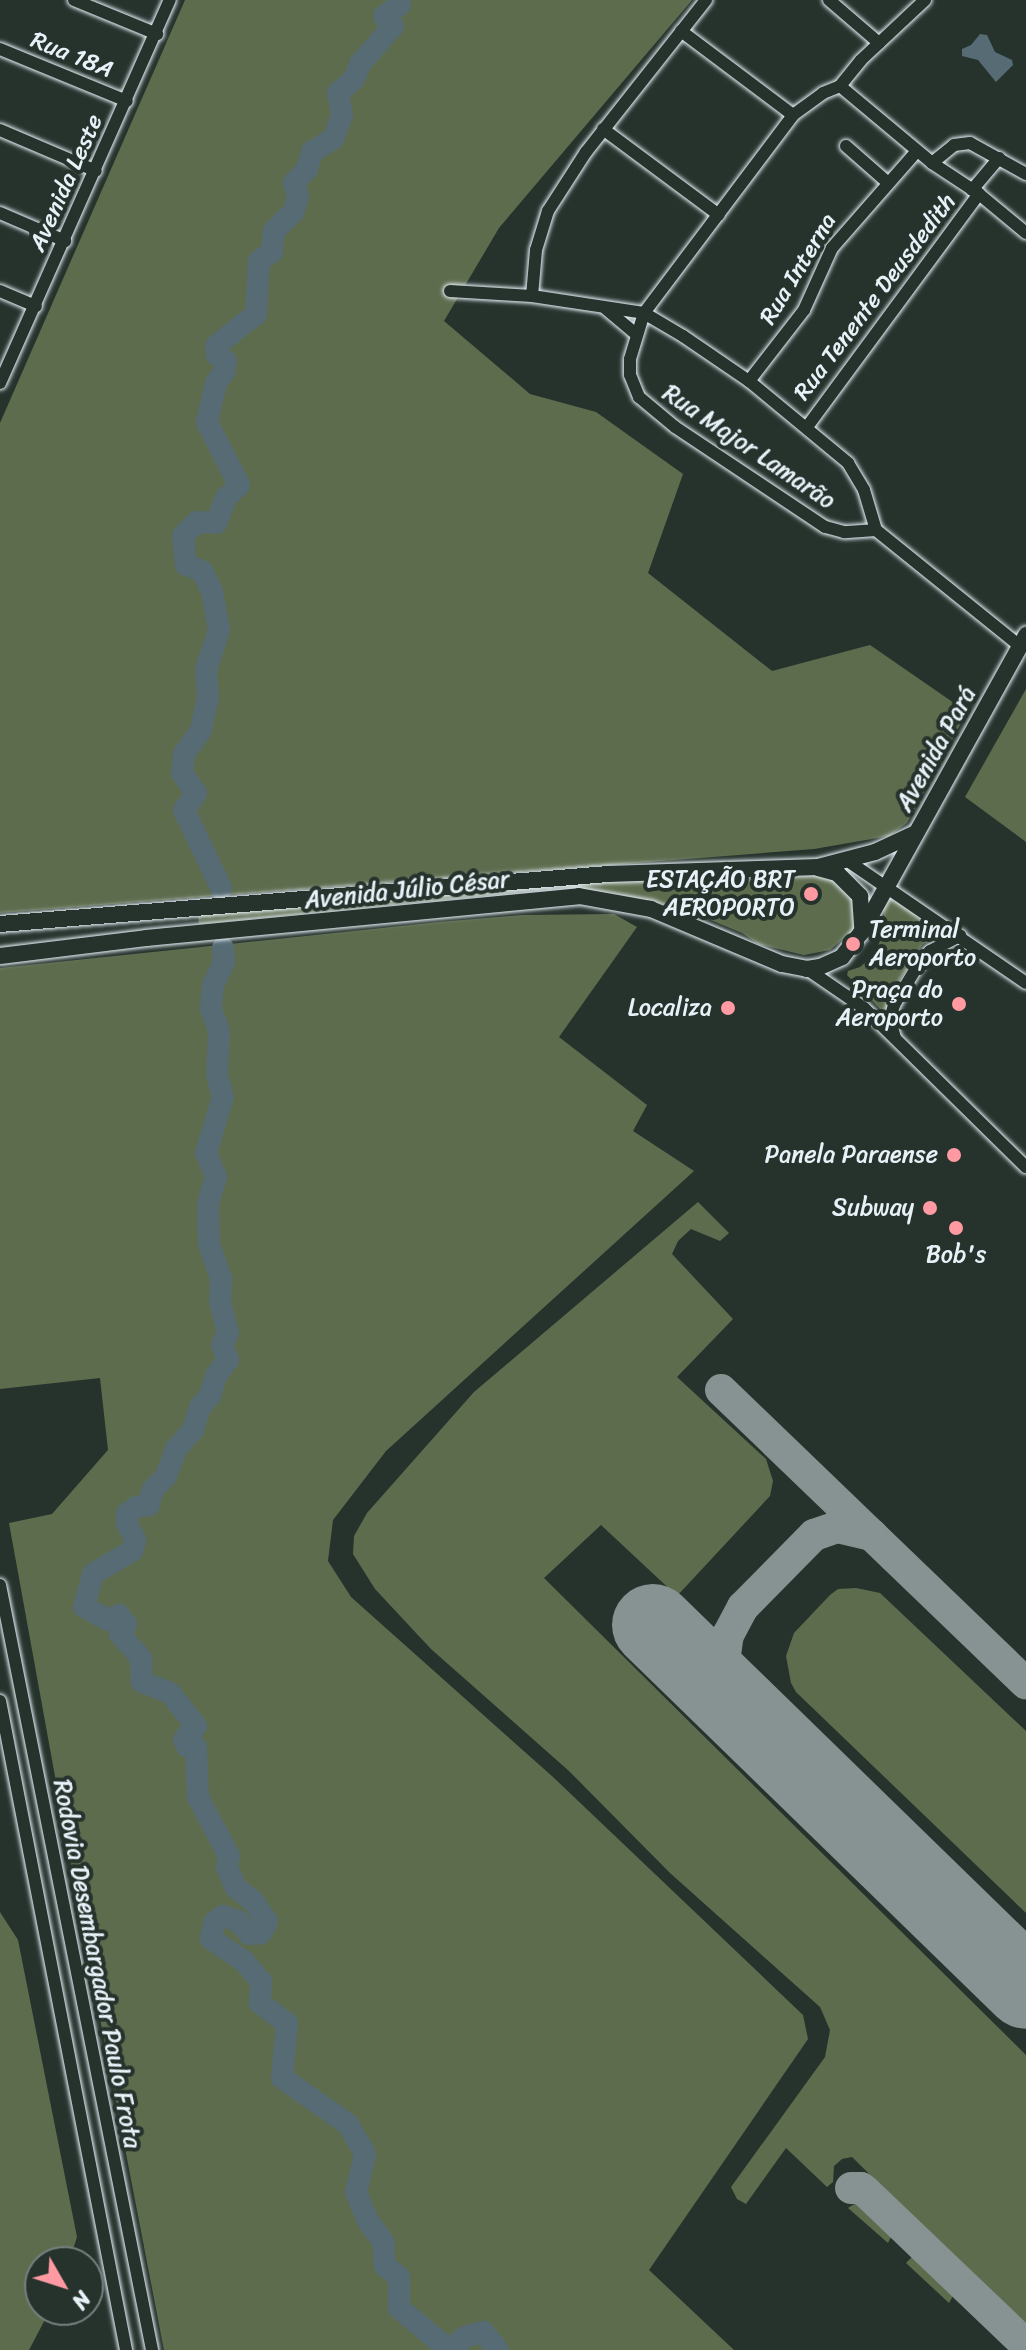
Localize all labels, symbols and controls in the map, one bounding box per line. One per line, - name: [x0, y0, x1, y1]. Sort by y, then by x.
- street label: Rua 18A: [27, 25, 117, 85]
- street label: Avenida Leste: [23, 110, 109, 256]
- street label: Rua Tenente Deusdedith: [788, 188, 962, 406]
- street label: Rua Interna: [753, 208, 843, 330]
- street label: Rua Major Lamarão: [658, 379, 840, 515]
- street label: Avenida Pará: [890, 682, 982, 816]
- street label: Avenida Júlio César: [303, 865, 511, 915]
- place label: ESTAÇÃO BRT AEROPORTO: [647, 866, 795, 922]
- marker: ESTAÇÃO BRT AEROPORTO: [802, 885, 820, 903]
- place label: Terminal Aeroporto: [869, 916, 976, 972]
- marker: Terminal Aeroporto: [844, 935, 862, 953]
- place label: Praça do Aeroporto: [836, 976, 943, 1032]
- place label: Localiza: [628, 994, 712, 1022]
- marker: Praça do Aeroporto: [950, 995, 968, 1013]
- marker: Localiza: [719, 999, 737, 1017]
- place label: Panela Paraense: [766, 1141, 938, 1169]
- marker: Panela Paraense: [945, 1146, 963, 1164]
- place label: Subway: [832, 1194, 914, 1222]
- marker: Subway: [921, 1199, 939, 1217]
- marker: Bob's: [947, 1219, 965, 1237]
- place label: Bob's: [926, 1241, 986, 1269]
- street label: Rodovia Desembargador Paulo Frota: [47, 1776, 147, 2152]
- north arrow: [24, 2246, 104, 2326]
- text: N: [62, 2282, 101, 2318]

